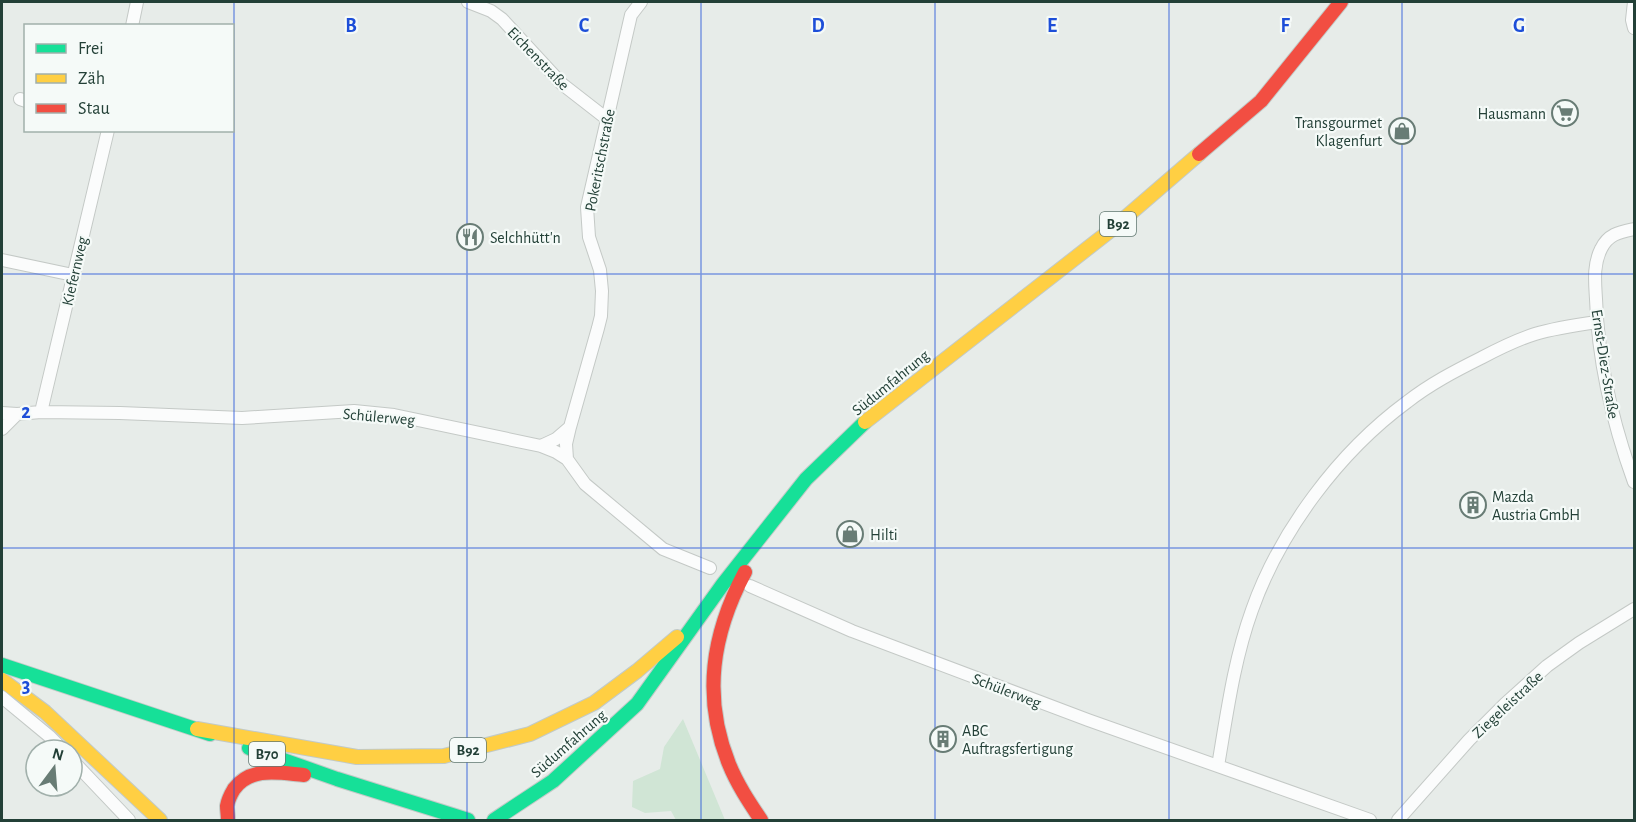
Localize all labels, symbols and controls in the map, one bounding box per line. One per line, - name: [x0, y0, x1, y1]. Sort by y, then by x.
- text: B: [345, 16, 357, 36]
- text: C: [579, 16, 590, 36]
- text: D: [811, 16, 825, 36]
- text: E: [1047, 16, 1057, 36]
- text: F: [1280, 16, 1290, 36]
- text: G: [1513, 16, 1525, 36]
- legend: [24, 24, 234, 132]
- street label: Eichenstraße: [504, 24, 572, 94]
- text: Frei: [78, 40, 104, 58]
- text: Zäh: [78, 70, 105, 88]
- supermarket icon: Hausmann: [1550, 98, 1580, 128]
- text: Stau: [78, 100, 110, 118]
- place label: Hausmann: [1478, 106, 1546, 122]
- street label: Pokeritschstraße: [582, 108, 618, 213]
- place label: Transgourmet Klagenfurt: [1295, 115, 1382, 149]
- shop icon: Transgourmet Klagenfurt: [1387, 116, 1417, 146]
- road number: B92: [1100, 212, 1136, 236]
- restaurant icon: Selchhütt'n: [455, 222, 485, 252]
- place label: Selchhütt'n: [490, 230, 561, 246]
- street label: Kiefernweg: [59, 235, 91, 307]
- street label: Ernst-Diez-Straße: [1588, 308, 1622, 420]
- street label: Südumfahrung: [849, 347, 932, 419]
- text: 2: [21, 402, 31, 422]
- street label: Schülerweg: [342, 406, 416, 428]
- place label: Mazda Austria GmbH: [1492, 489, 1580, 523]
- building icon: Mazda Austria GmbH: [1458, 490, 1488, 520]
- shop icon: Hilti: [835, 519, 865, 549]
- place label: Hilti: [870, 527, 898, 543]
- street label: Ziegeleistraße: [1469, 668, 1546, 741]
- street label: Schülerweg: [970, 671, 1043, 711]
- text: 3: [22, 676, 30, 696]
- street label: Südumfahrung: [528, 707, 610, 781]
- place label: ABC Auftragsfertigung: [962, 723, 1073, 757]
- building icon: ABC Auftragsfertigung: [928, 724, 958, 754]
- north arrow: [24, 738, 84, 798]
- road number: B92: [450, 738, 486, 762]
- road number: B70: [249, 742, 285, 766]
- text: N: [50, 745, 65, 764]

